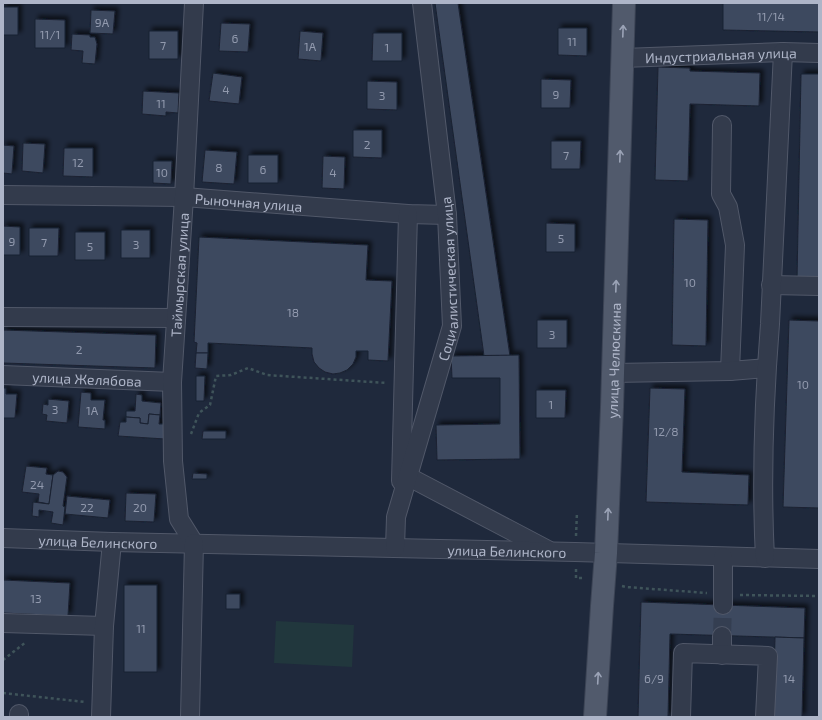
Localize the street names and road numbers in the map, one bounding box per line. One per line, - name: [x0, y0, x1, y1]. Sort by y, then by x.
- street label: Индустриальная улица: [645, 43, 797, 66]
- street label: Рыночная улица: [194, 189, 303, 214]
- street label: Социалистическая улица: [434, 196, 461, 363]
- street label: Таймырская улица: [166, 212, 191, 338]
- street label: улица Челюскина: [603, 302, 624, 419]
- street label: улица Желябова: [32, 368, 142, 389]
- street label: улица Белинского: [38, 531, 158, 551]
- street label: улица Белинского: [447, 541, 567, 560]

